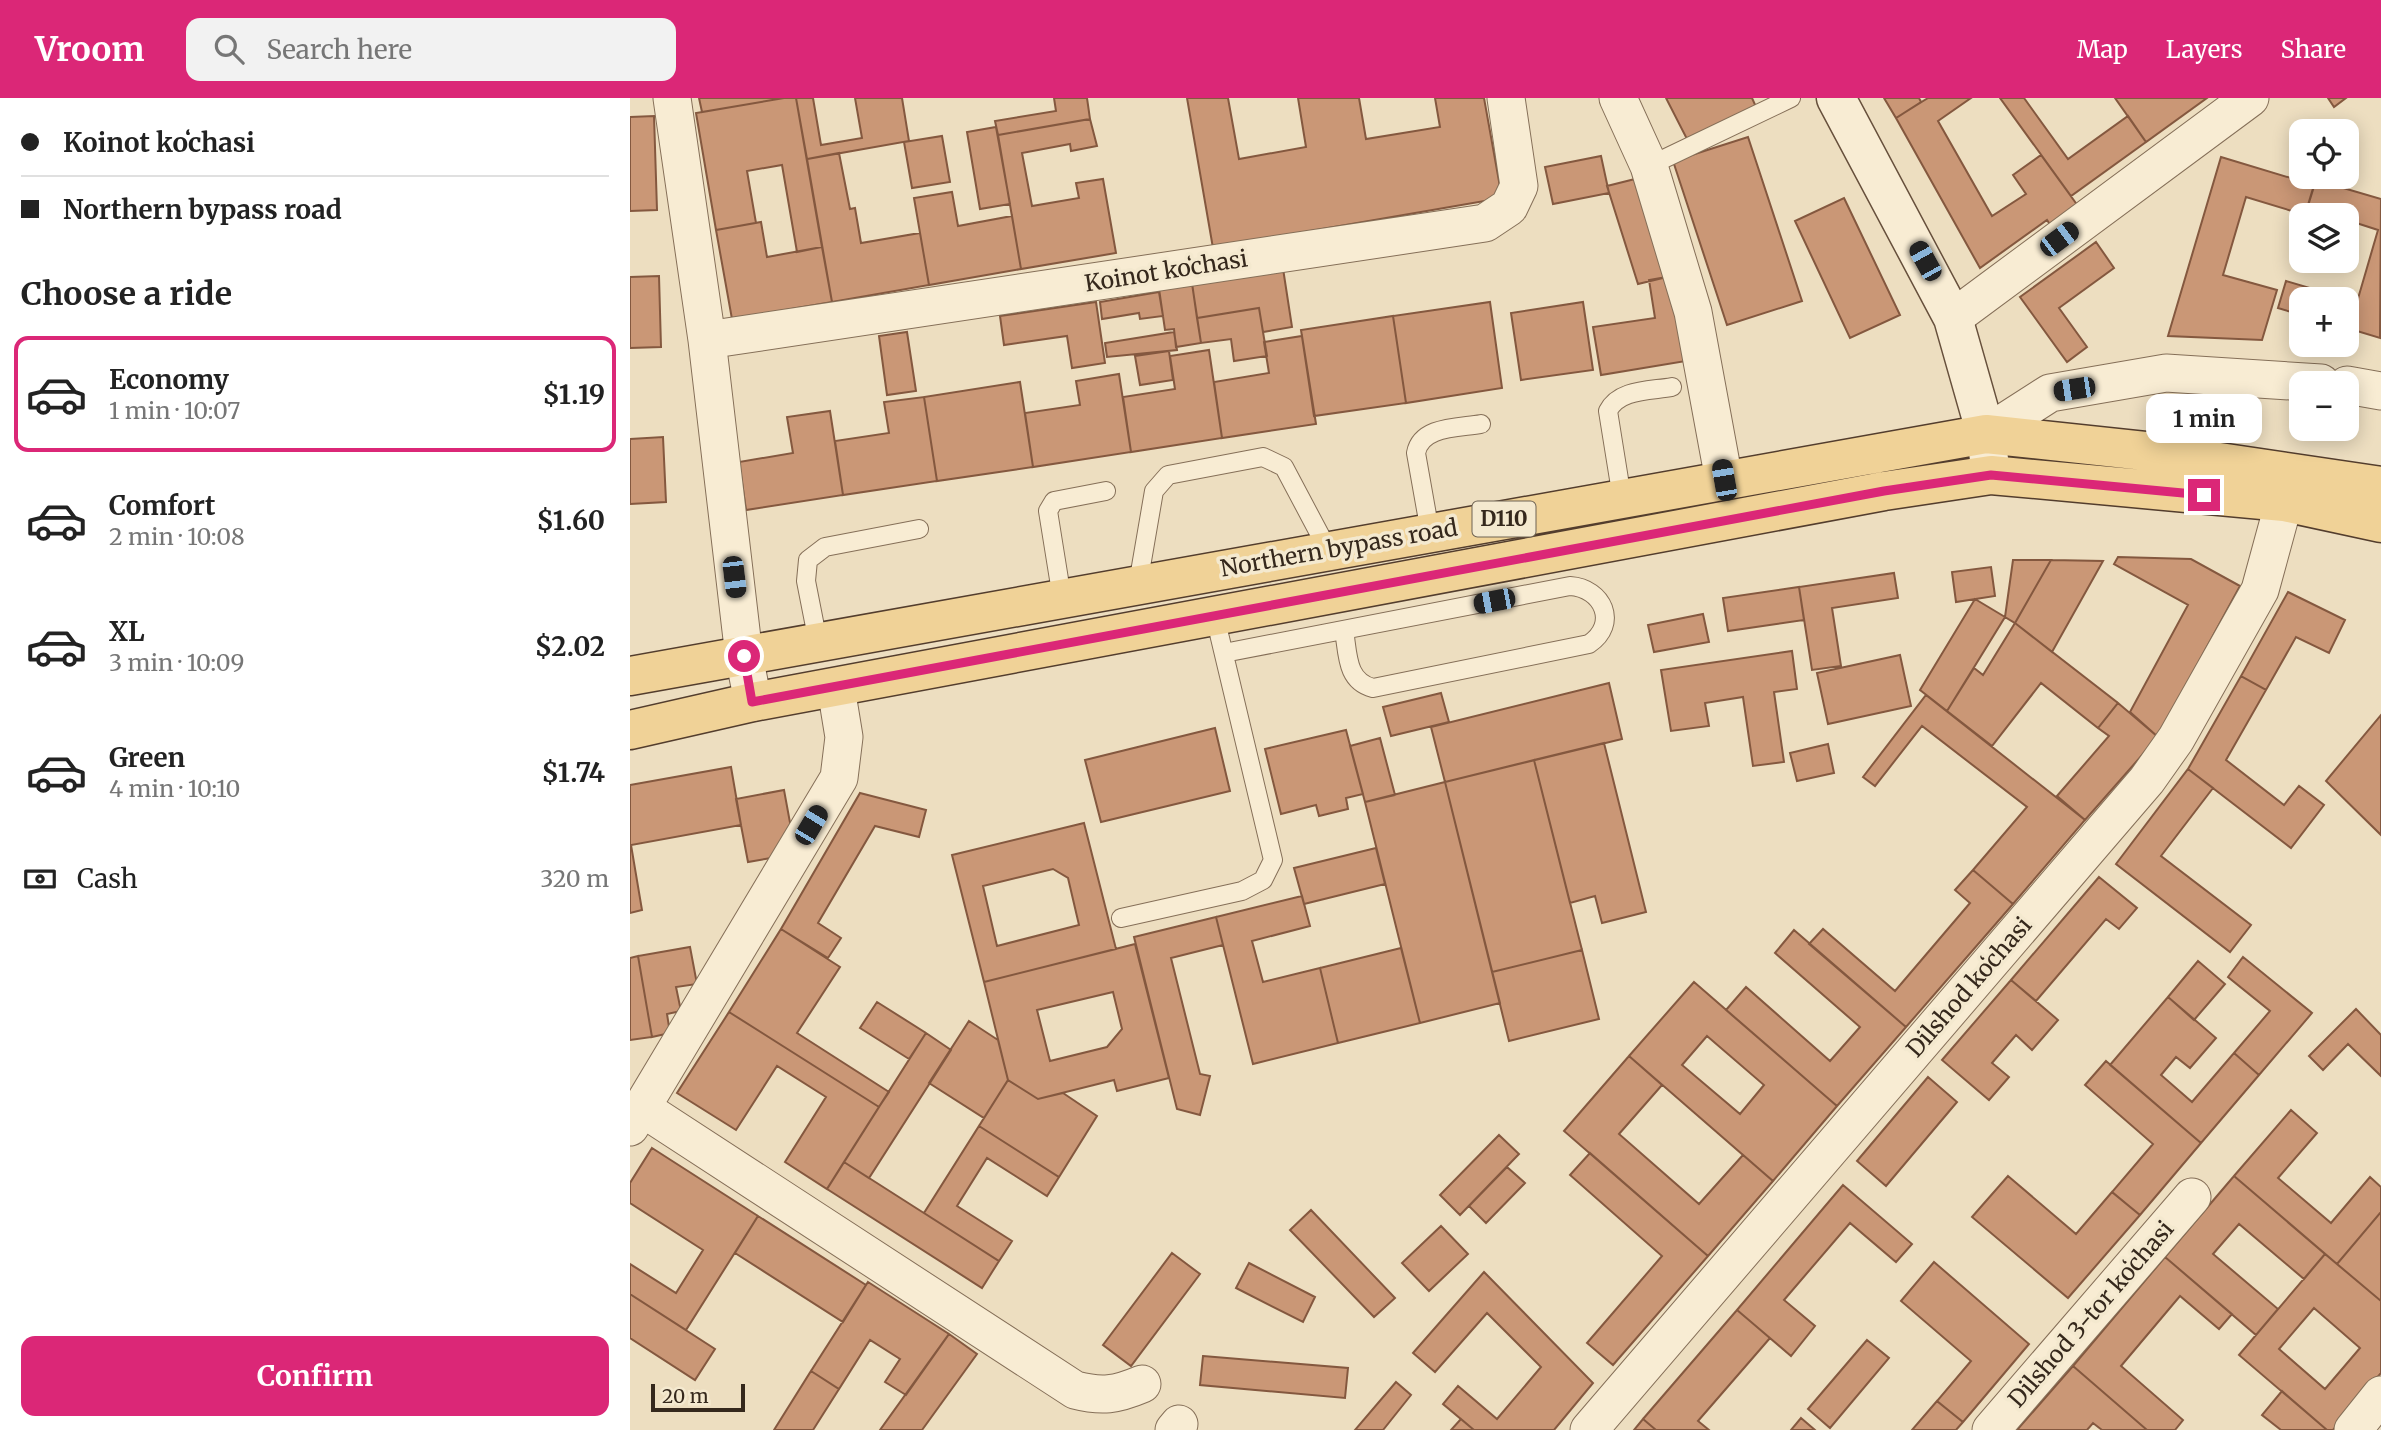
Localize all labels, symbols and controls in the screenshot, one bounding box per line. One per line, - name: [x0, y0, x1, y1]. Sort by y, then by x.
- search box: [186, 18, 676, 81]
- text: Vroom: [35, 29, 144, 70]
- icon: search: [210, 30, 248, 68]
- text: Search here: [266, 33, 412, 66]
- text: Map: [2077, 34, 2128, 65]
- text: Layers: [2166, 34, 2242, 65]
- text: Share: [2280, 34, 2346, 65]
- map controls: [2289, 119, 2359, 441]
- button: locate: [2289, 119, 2359, 189]
- text: Koinot koʻchasi: [63, 126, 255, 159]
- text: Northern bypass road: [63, 193, 342, 226]
- button: layers: [2289, 203, 2359, 273]
- car: [2036, 218, 2083, 260]
- car: [1906, 238, 1945, 284]
- street label: Koinot koʻchasi: [1082, 243, 1250, 298]
- text: Choose a ride: [21, 274, 232, 314]
- button: +: [2289, 287, 2359, 357]
- icon: car: [25, 363, 88, 426]
- text: Economy: [109, 363, 229, 396]
- button: −: [2289, 371, 2359, 441]
- car: [2052, 375, 2097, 403]
- text: $1.19: [542, 378, 605, 411]
- callout: 1 min: [2146, 394, 2262, 442]
- text: 1 min · 10:07: [109, 396, 240, 425]
- text: 1 min: [2173, 404, 2235, 433]
- car: [1711, 457, 1738, 503]
- route end: [2188, 479, 2220, 511]
- icon: car: [25, 489, 88, 552]
- text: Comfort: [109, 489, 215, 522]
- road number: D110: [1472, 502, 1536, 536]
- text: $1.60: [536, 504, 605, 537]
- street label: Northern bypass road: [1218, 512, 1460, 583]
- text: 2 min · 10:08: [109, 522, 245, 551]
- car: [722, 555, 747, 599]
- car: [1472, 587, 1517, 615]
- icon: car: [25, 615, 88, 678]
- text: XL: [109, 615, 145, 648]
- text: $2.02: [535, 630, 605, 663]
- route start: [728, 640, 760, 672]
- text: 3 min · 10:09: [109, 648, 244, 677]
- icon: car: [25, 741, 88, 804]
- text: Green: [109, 741, 185, 774]
- text: $1.74: [541, 756, 605, 789]
- text: 4 min · 10:10: [109, 774, 240, 803]
- car: [792, 802, 831, 848]
- icon: cash: [21, 860, 59, 898]
- text: Cash: [77, 862, 138, 895]
- text: 320 m: [540, 864, 609, 893]
- street label: Dilshod koʻchasi: [1900, 911, 2037, 1063]
- street label: Dilshod 3-tor koʻchasi: [2002, 1214, 2180, 1413]
- button: Confirm: [21, 1336, 609, 1416]
- scale bar: [651, 1381, 746, 1413]
- text: 20 m: [662, 1384, 709, 1408]

